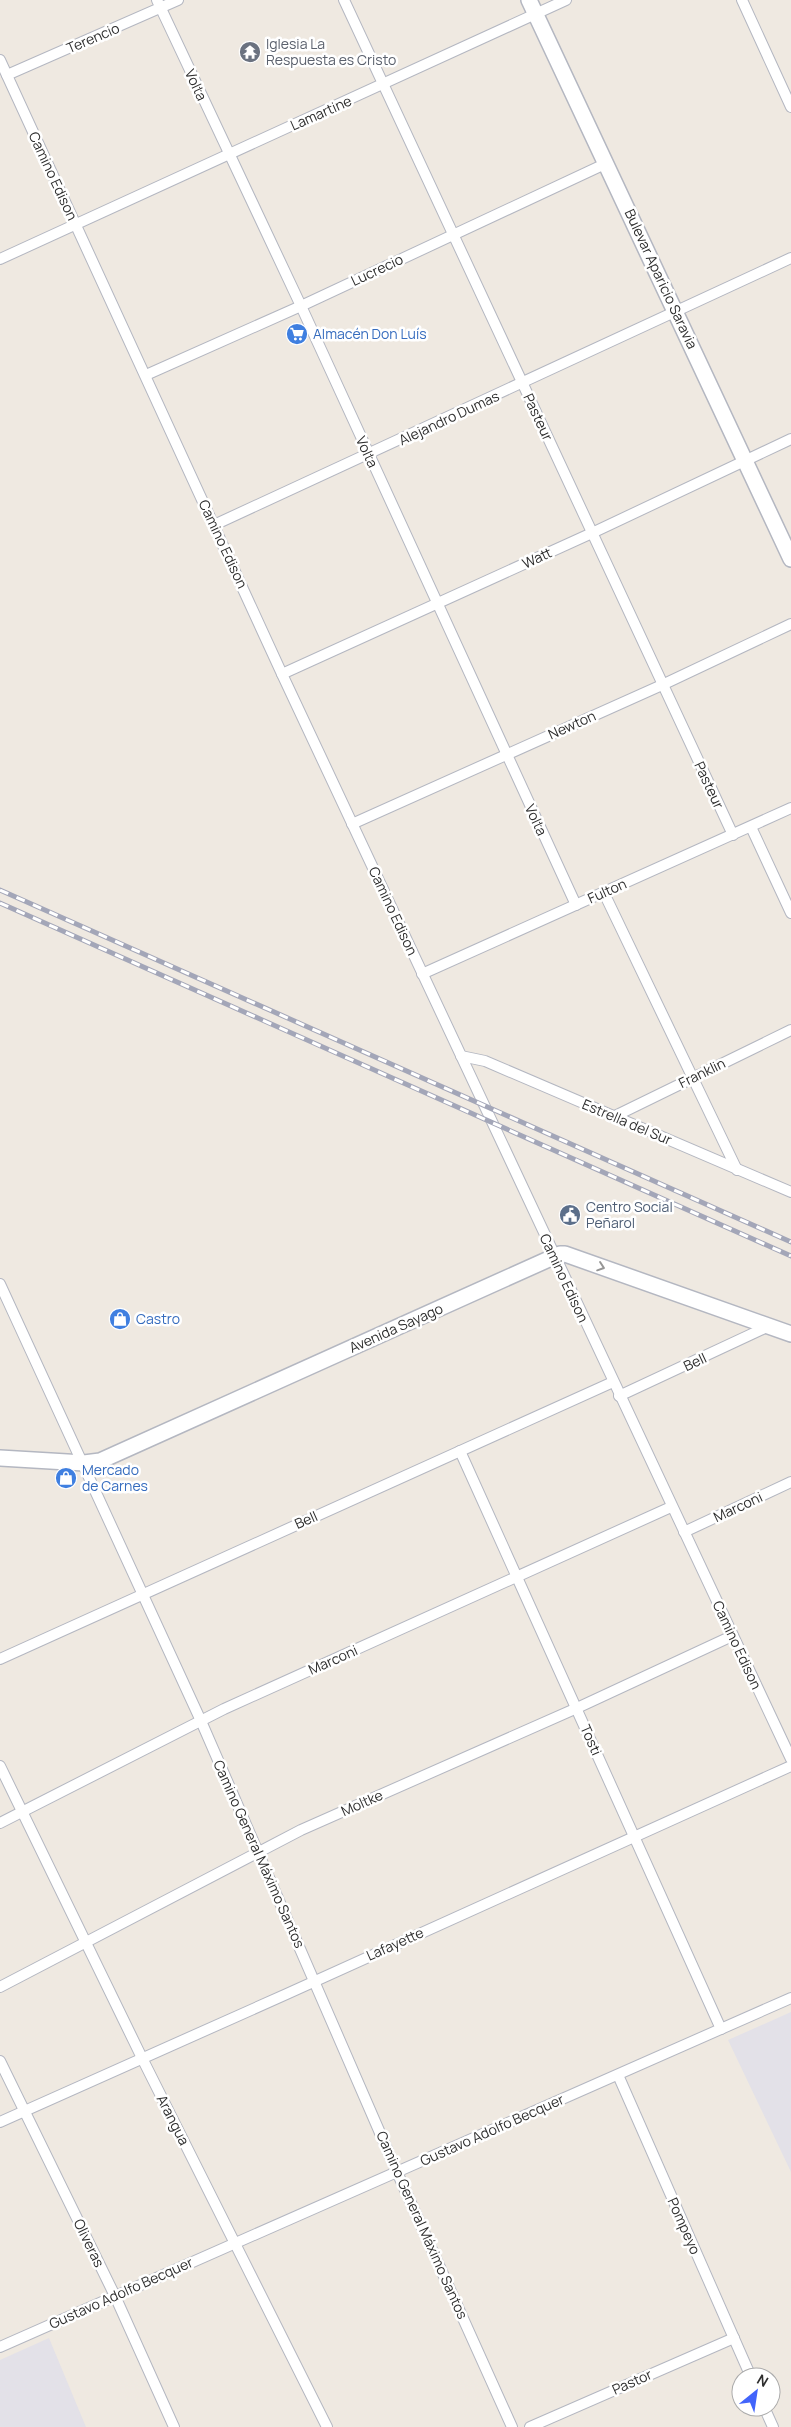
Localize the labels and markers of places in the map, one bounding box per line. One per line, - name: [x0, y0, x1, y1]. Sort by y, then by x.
- place label: Iglesia La Respuesta es Cristo: [266, 34, 396, 69]
- temple icon: Iglesia La Respuesta es Cristo: [238, 40, 262, 64]
- supermarket icon: Almacén Don Luís: [285, 322, 309, 346]
- place label: Almacén Don Luís: [313, 324, 427, 343]
- place label: Centro Social Peñarol: [586, 1197, 673, 1232]
- public building icon: Centro Social Peñarol: [558, 1203, 582, 1227]
- shop icon: Castro: [108, 1307, 132, 1331]
- place label: Castro: [136, 1309, 180, 1328]
- place label: Mercado de Carnes: [82, 1460, 148, 1495]
- shop icon: Mercado de Carnes: [54, 1466, 78, 1490]

